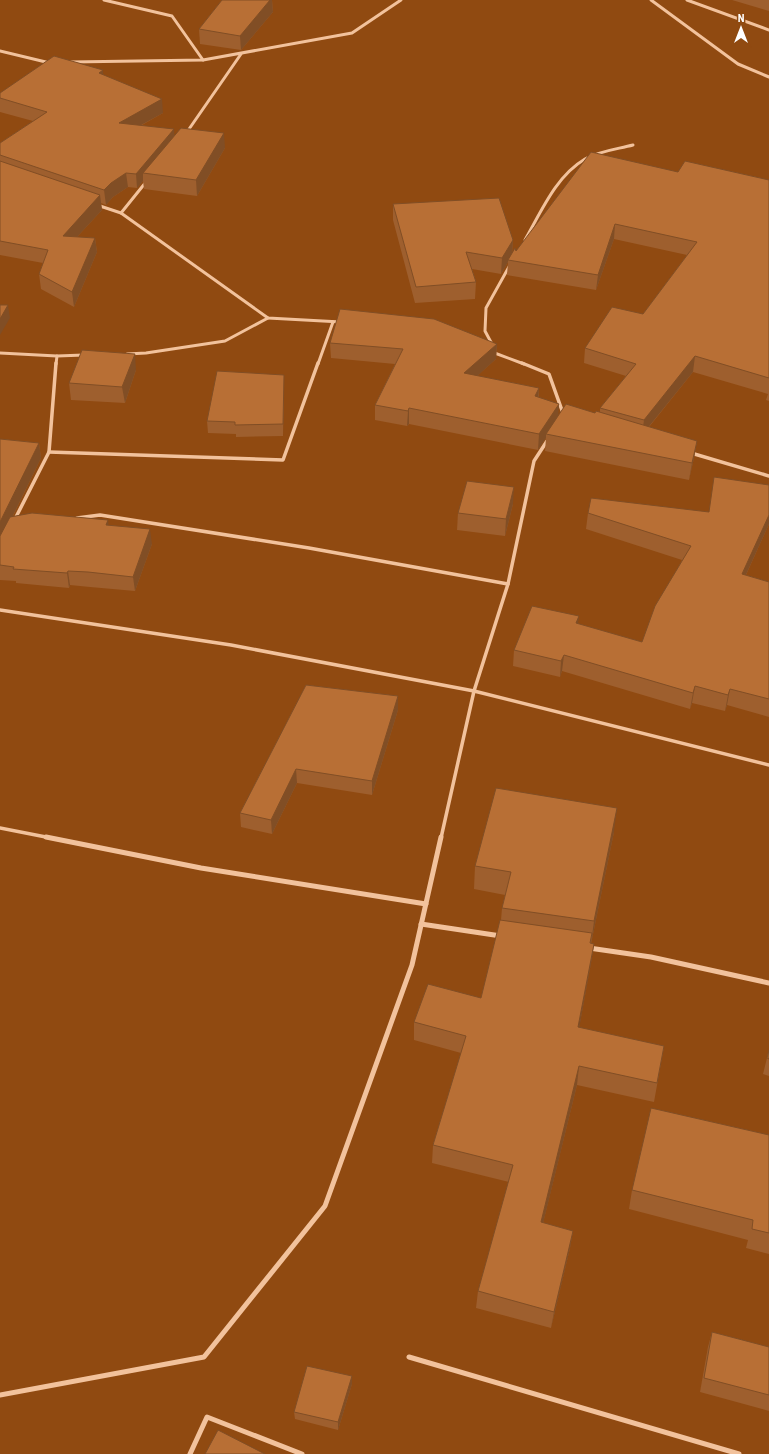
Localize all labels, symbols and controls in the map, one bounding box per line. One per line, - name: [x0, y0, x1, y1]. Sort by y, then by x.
- north arrow: [721, 8, 761, 48]
- text: N: [738, 12, 745, 25]

